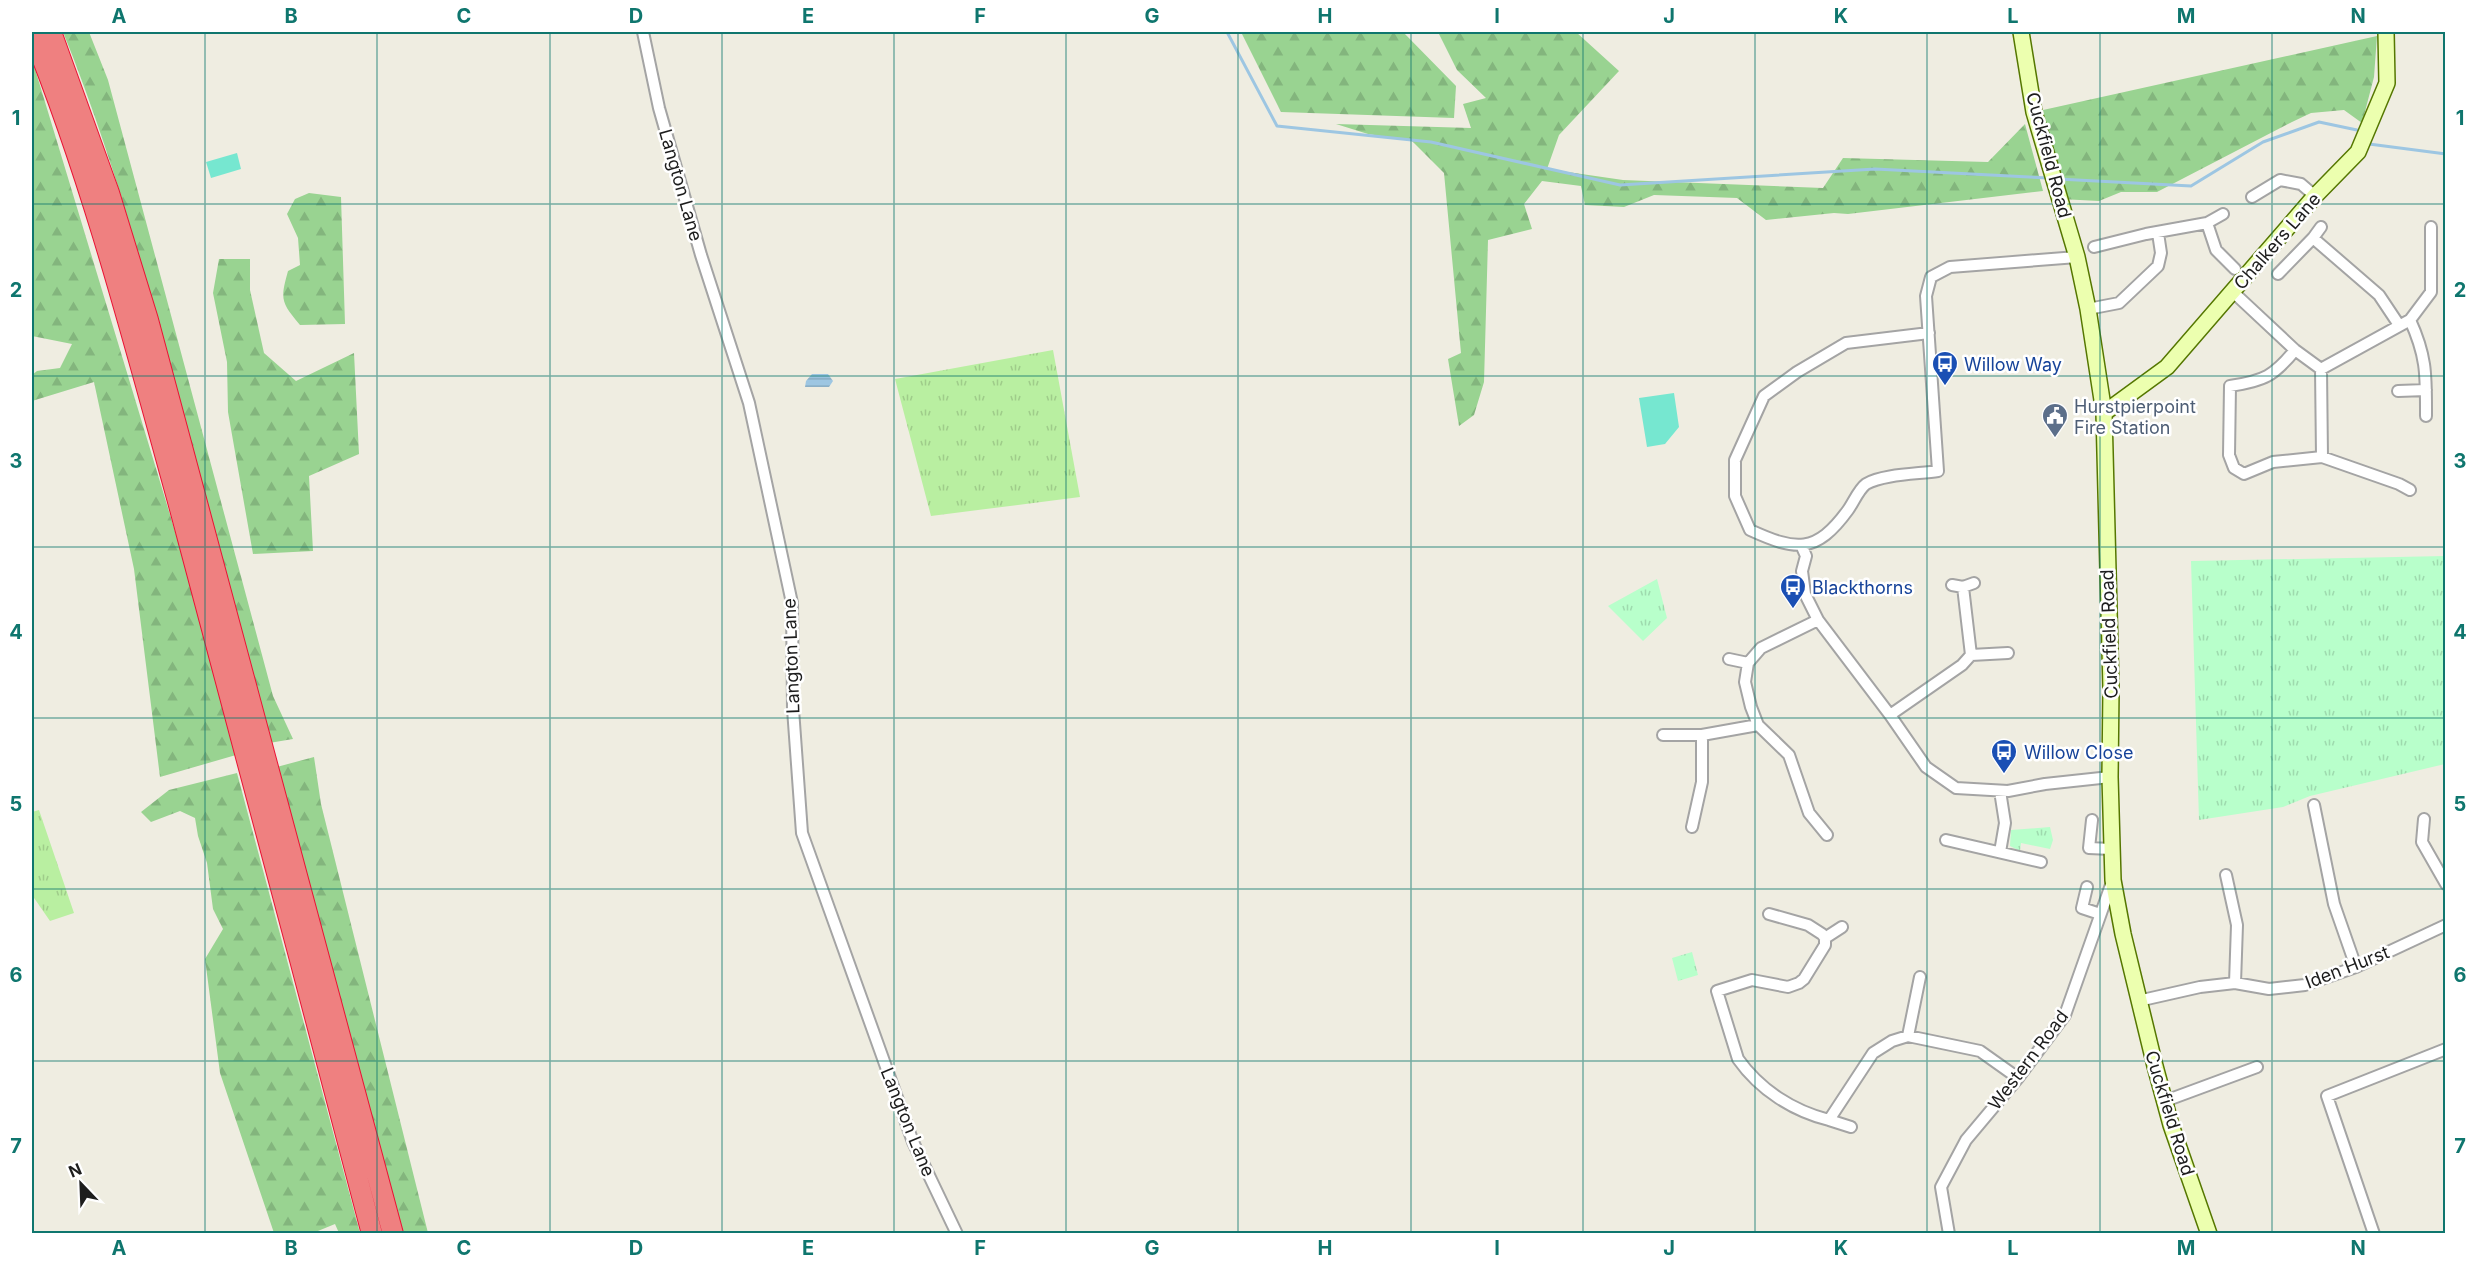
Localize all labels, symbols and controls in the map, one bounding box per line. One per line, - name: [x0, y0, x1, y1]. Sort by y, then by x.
- text: A: [112, 4, 127, 28]
- text: B: [284, 4, 298, 28]
- text: C: [457, 4, 471, 28]
- text: D: [629, 4, 643, 28]
- text: E: [802, 4, 814, 28]
- text: F: [974, 4, 986, 28]
- text: G: [1144, 4, 1160, 28]
- text: H: [1318, 4, 1332, 28]
- text: I: [1494, 4, 1500, 28]
- text: J: [1663, 4, 1675, 28]
- text: K: [1834, 4, 1848, 28]
- text: L: [2007, 4, 2019, 28]
- text: M: [2177, 4, 2195, 28]
- text: N: [2350, 4, 2366, 28]
- street label: Cuckfield Road: [2022, 90, 2076, 220]
- text: 1: [12, 106, 20, 130]
- text: 1: [2456, 106, 2464, 130]
- street label: Langton Lane: [655, 127, 707, 243]
- street label: Chalkers Lane: [2229, 188, 2325, 294]
- text: 2: [10, 278, 22, 302]
- text: 2: [2454, 278, 2466, 302]
- bus stop icon: Willow Way: [1930, 349, 1960, 387]
- place label: Willow Way: [1964, 354, 2062, 375]
- place label: Hurstpierpoint Fire Station: [2074, 396, 2196, 438]
- public building icon: Hurstpierpoint Fire Station: [2040, 401, 2070, 439]
- text: 3: [10, 449, 22, 473]
- text: 3: [2454, 449, 2466, 473]
- street label: Cuckfield Road: [2096, 569, 2122, 699]
- bus stop icon: Blackthorns: [1778, 572, 1808, 610]
- place label: Blackthorns: [1812, 577, 1913, 598]
- street label: Langton Lane: [778, 598, 804, 714]
- text: 4: [9, 620, 23, 644]
- text: 4: [2453, 620, 2467, 644]
- bus stop icon: Willow Close: [1989, 737, 2019, 775]
- place label: Willow Close: [2024, 742, 2133, 763]
- text: 5: [10, 792, 22, 816]
- text: 5: [2454, 792, 2466, 816]
- street label: Iden Hurst: [2302, 941, 2392, 993]
- text: 6: [10, 963, 23, 987]
- text: 6: [2454, 963, 2467, 987]
- street label: Western Road: [1984, 1006, 2072, 1114]
- street label: Cuckfield Road: [2141, 1048, 2199, 1178]
- street label: Langton Lane: [877, 1064, 939, 1180]
- text: 7: [10, 1134, 22, 1158]
- text: 7: [2454, 1134, 2466, 1158]
- north arrow: [51, 1154, 111, 1214]
- text: N: [66, 1159, 85, 1182]
- text: A: [112, 1236, 127, 1260]
- text: B: [284, 1236, 298, 1260]
- text: C: [457, 1236, 471, 1260]
- text: D: [629, 1236, 643, 1260]
- text: E: [802, 1236, 814, 1260]
- text: F: [974, 1236, 986, 1260]
- text: G: [1144, 1236, 1160, 1260]
- text: H: [1318, 1236, 1332, 1260]
- text: I: [1494, 1236, 1500, 1260]
- text: J: [1663, 1236, 1675, 1260]
- text: K: [1834, 1236, 1848, 1260]
- text: L: [2007, 1236, 2019, 1260]
- text: M: [2177, 1236, 2195, 1260]
- text: N: [2350, 1236, 2366, 1260]

